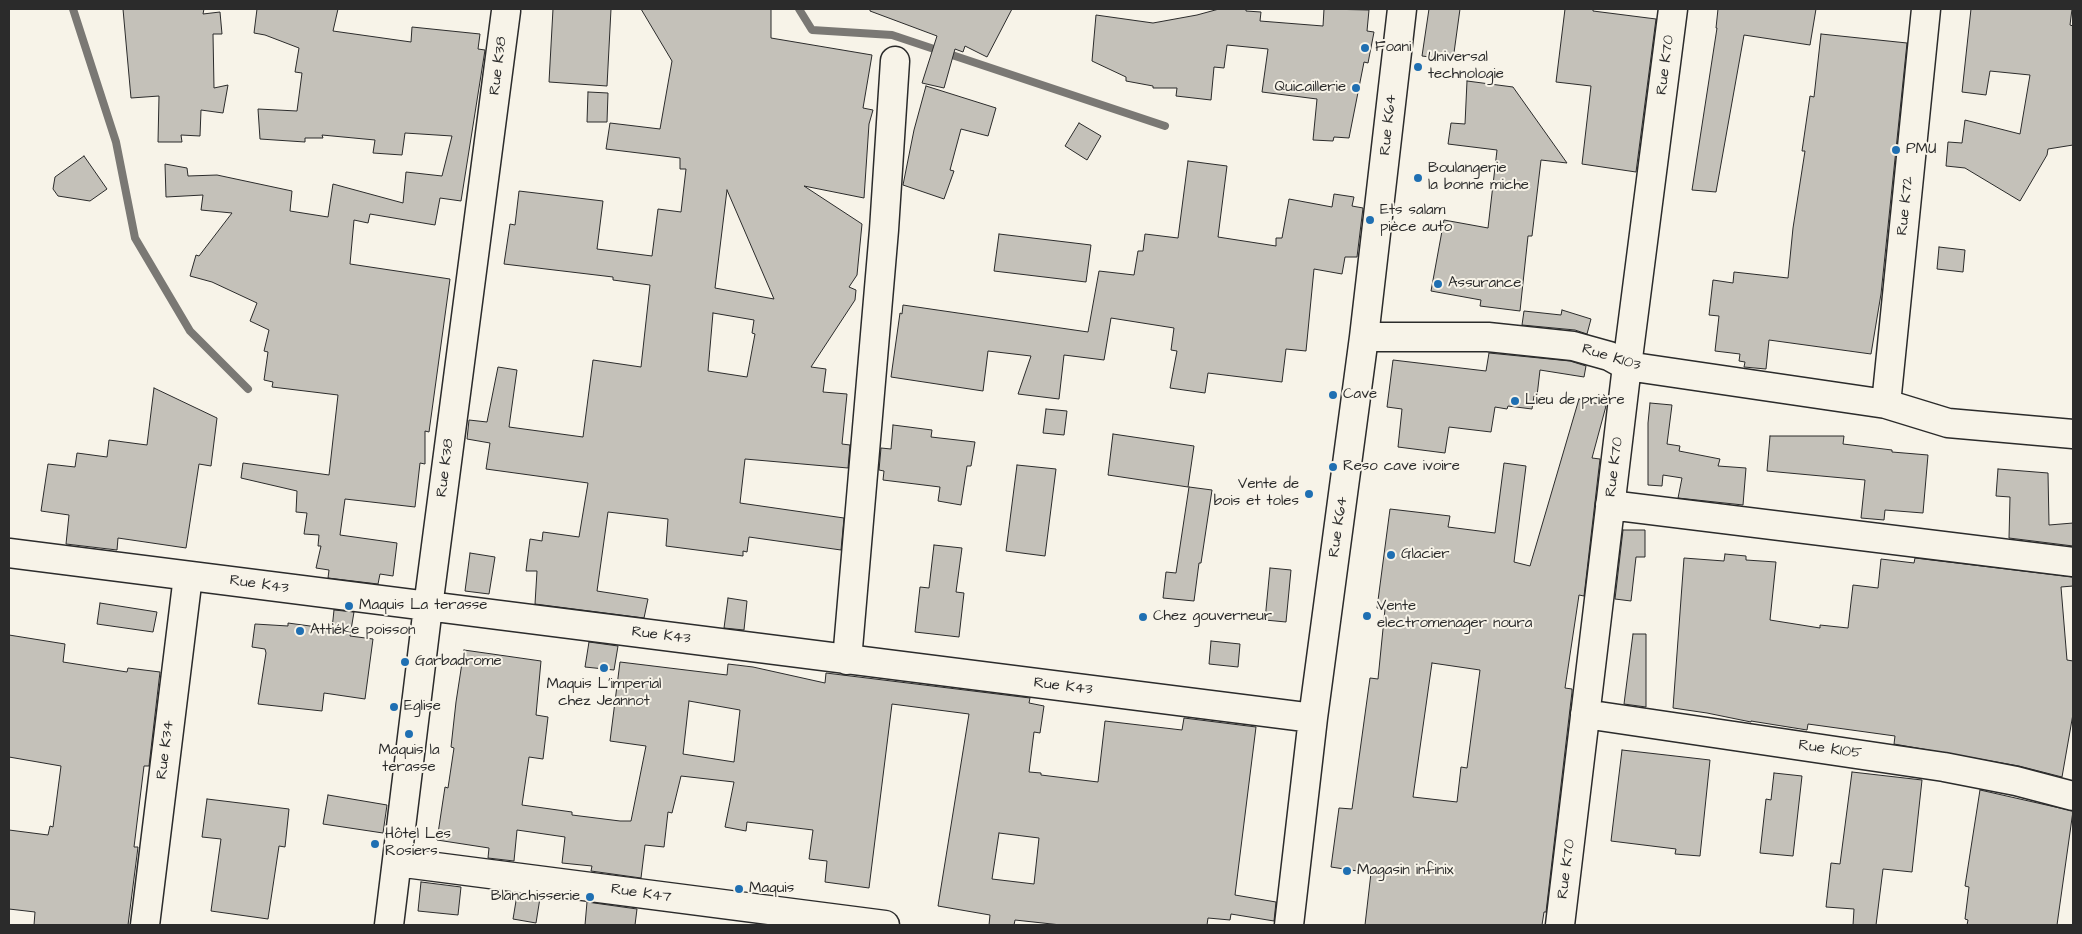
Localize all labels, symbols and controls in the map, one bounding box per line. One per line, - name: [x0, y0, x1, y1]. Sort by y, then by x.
- street label: Rue K70: [1653, 34, 1679, 96]
- street label: Rue K38: [486, 36, 512, 96]
- place label: Foani: [1375, 39, 1411, 57]
- marker: Foani: [1359, 42, 1371, 54]
- place label: Universal technologie: [1428, 49, 1504, 84]
- marker: Universal technologie: [1412, 61, 1424, 73]
- place label: Quicaillerie: [1275, 79, 1346, 97]
- marker: Quicaillerie: [1350, 82, 1362, 94]
- street label: Rue K64: [1377, 94, 1401, 156]
- place label: PMU: [1906, 141, 1936, 159]
- marker: PMU: [1890, 144, 1902, 156]
- place label: Boulangerie la bonne miche: [1428, 160, 1529, 195]
- marker: Boulangerie la bonne miche: [1412, 172, 1424, 184]
- street label: Rue K72: [1894, 176, 1918, 236]
- place label: Ets salam pièce auto: [1380, 202, 1452, 237]
- marker: Ets salam pièce auto: [1364, 214, 1376, 226]
- place label: Assurance: [1448, 275, 1521, 293]
- marker: Assurance: [1432, 278, 1444, 290]
- street label: Rue K103: [1579, 341, 1643, 375]
- place label: Cave: [1343, 386, 1377, 404]
- marker: Cave: [1327, 389, 1339, 401]
- place label: Lieu de prière: [1525, 392, 1625, 410]
- marker: Lieu de prière: [1509, 395, 1521, 407]
- street label: Rue K70: [1602, 436, 1628, 498]
- street label: Rue K38: [433, 438, 459, 498]
- place label: Reso cave ivoire: [1343, 458, 1460, 476]
- marker: Reso cave ivoire: [1327, 461, 1339, 473]
- place label: Vente de bois et toles: [1214, 476, 1299, 511]
- marker: Vente de bois et toles: [1303, 488, 1315, 500]
- street label: Rue K64: [1326, 495, 1352, 559]
- place label: Glacier: [1401, 546, 1450, 564]
- marker: Glacier: [1385, 549, 1397, 561]
- street label: Rue K43: [228, 572, 290, 598]
- place label: Maquis La terasse: [359, 597, 487, 615]
- place label: Vente electromenager noura: [1377, 598, 1532, 633]
- marker: Maquis La terasse: [343, 600, 355, 612]
- place label: Chez gouverneur: [1153, 608, 1272, 626]
- marker: Vente electromenager noura: [1361, 610, 1373, 622]
- marker: Chez gouverneur: [1137, 611, 1149, 623]
- place label: Attiéke poisson: [310, 622, 416, 640]
- street label: Rue K43: [630, 623, 692, 649]
- marker: Attiéke poisson: [294, 625, 306, 637]
- place label: Garbadrome: [415, 653, 502, 671]
- marker: Garbadrome: [399, 656, 411, 668]
- marker: Maquis L’imperial chez Jeannot: [598, 662, 610, 674]
- street label: Rue K43: [1032, 674, 1094, 700]
- place label: Maquis L’imperial chez Jeannot: [547, 676, 661, 711]
- place label: Eglise: [404, 698, 441, 716]
- marker: Eglise: [388, 701, 400, 713]
- street label: Rue K34: [153, 719, 179, 781]
- marker: Maquis la terasse: [403, 728, 415, 740]
- street label: Rue K105: [1797, 737, 1863, 763]
- place label: Maquis la terasse: [378, 742, 440, 777]
- place label: Hôtel Les Rosiers: [385, 826, 451, 861]
- marker: Hôtel Les Rosiers: [369, 838, 381, 850]
- street label: Rue K70: [1554, 838, 1580, 900]
- place label: Magasin infinix: [1357, 862, 1453, 880]
- marker: Magasin infinix: [1341, 865, 1353, 877]
- place label: Maquis: [749, 880, 794, 898]
- street label: Rue K47: [610, 881, 672, 907]
- marker: Maquis: [733, 883, 745, 895]
- place label: Blanchisserie: [491, 888, 580, 906]
- marker: Blanchisserie: [584, 891, 596, 903]

